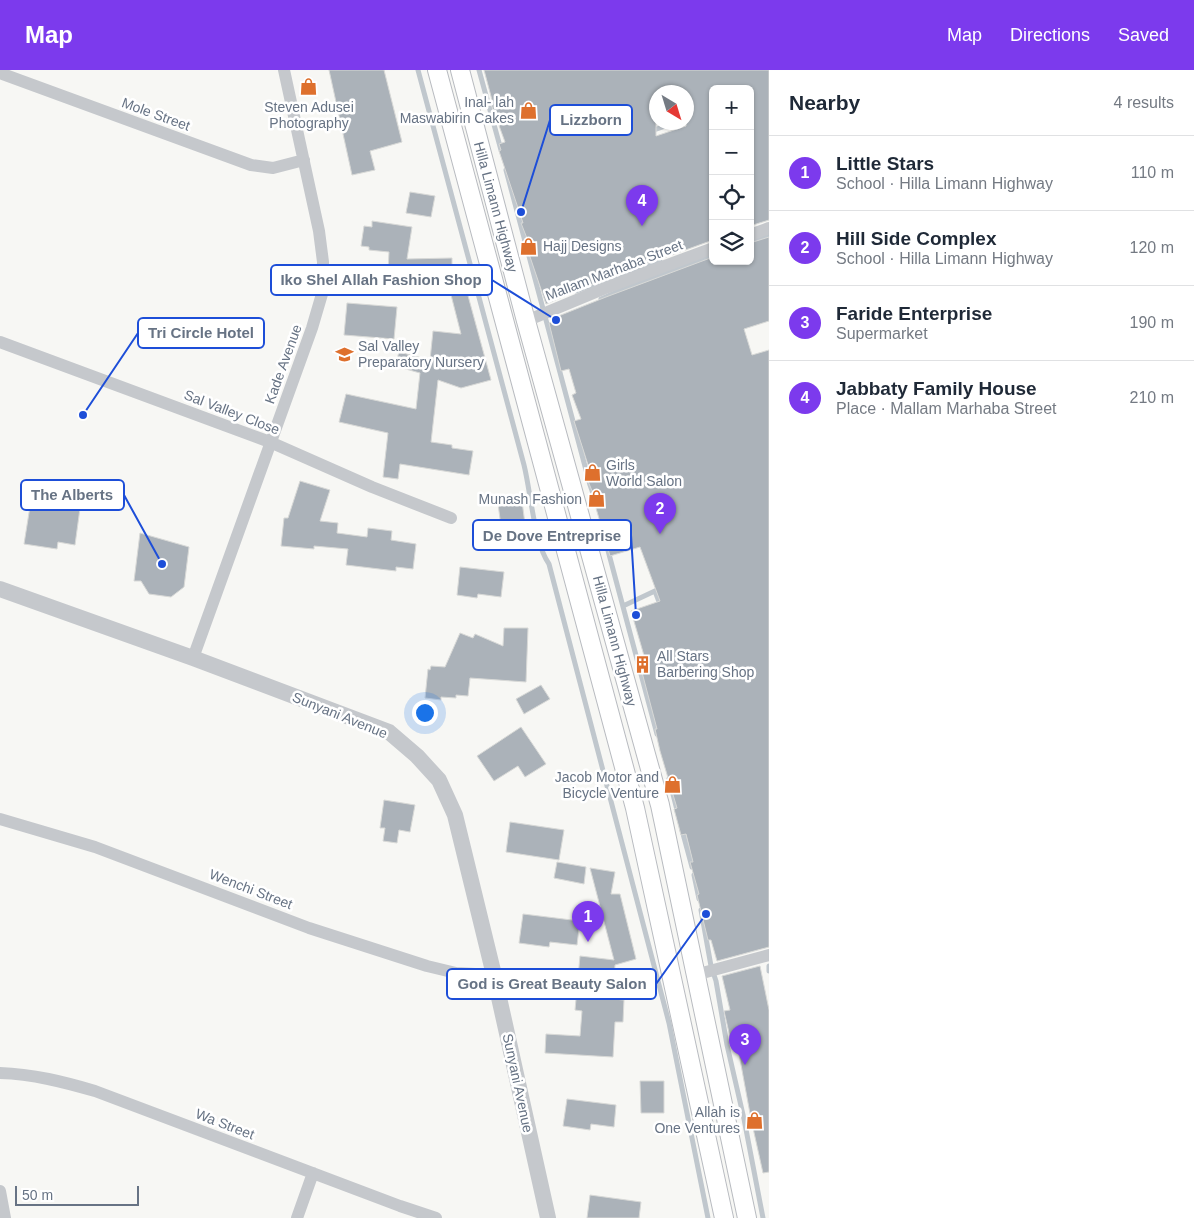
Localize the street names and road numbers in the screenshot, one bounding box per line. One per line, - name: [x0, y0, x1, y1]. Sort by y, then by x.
- street label: Mole Street: [120, 94, 192, 134]
- street label: Hilla Limann Highway: [471, 140, 521, 274]
- street label: Mallam Marhaba Street: [543, 236, 685, 304]
- street label: Kade Avenue: [261, 322, 305, 406]
- street label: Sal Valley Close: [182, 386, 282, 438]
- street label: Hilla Limann Highway: [590, 574, 640, 708]
- street label: Sunyani Avenue: [290, 689, 390, 741]
- street label: Wenchi Street: [207, 866, 295, 912]
- street label: Sunyani Avenue: [500, 1032, 536, 1134]
- street label: Wa Street: [193, 1105, 257, 1143]

